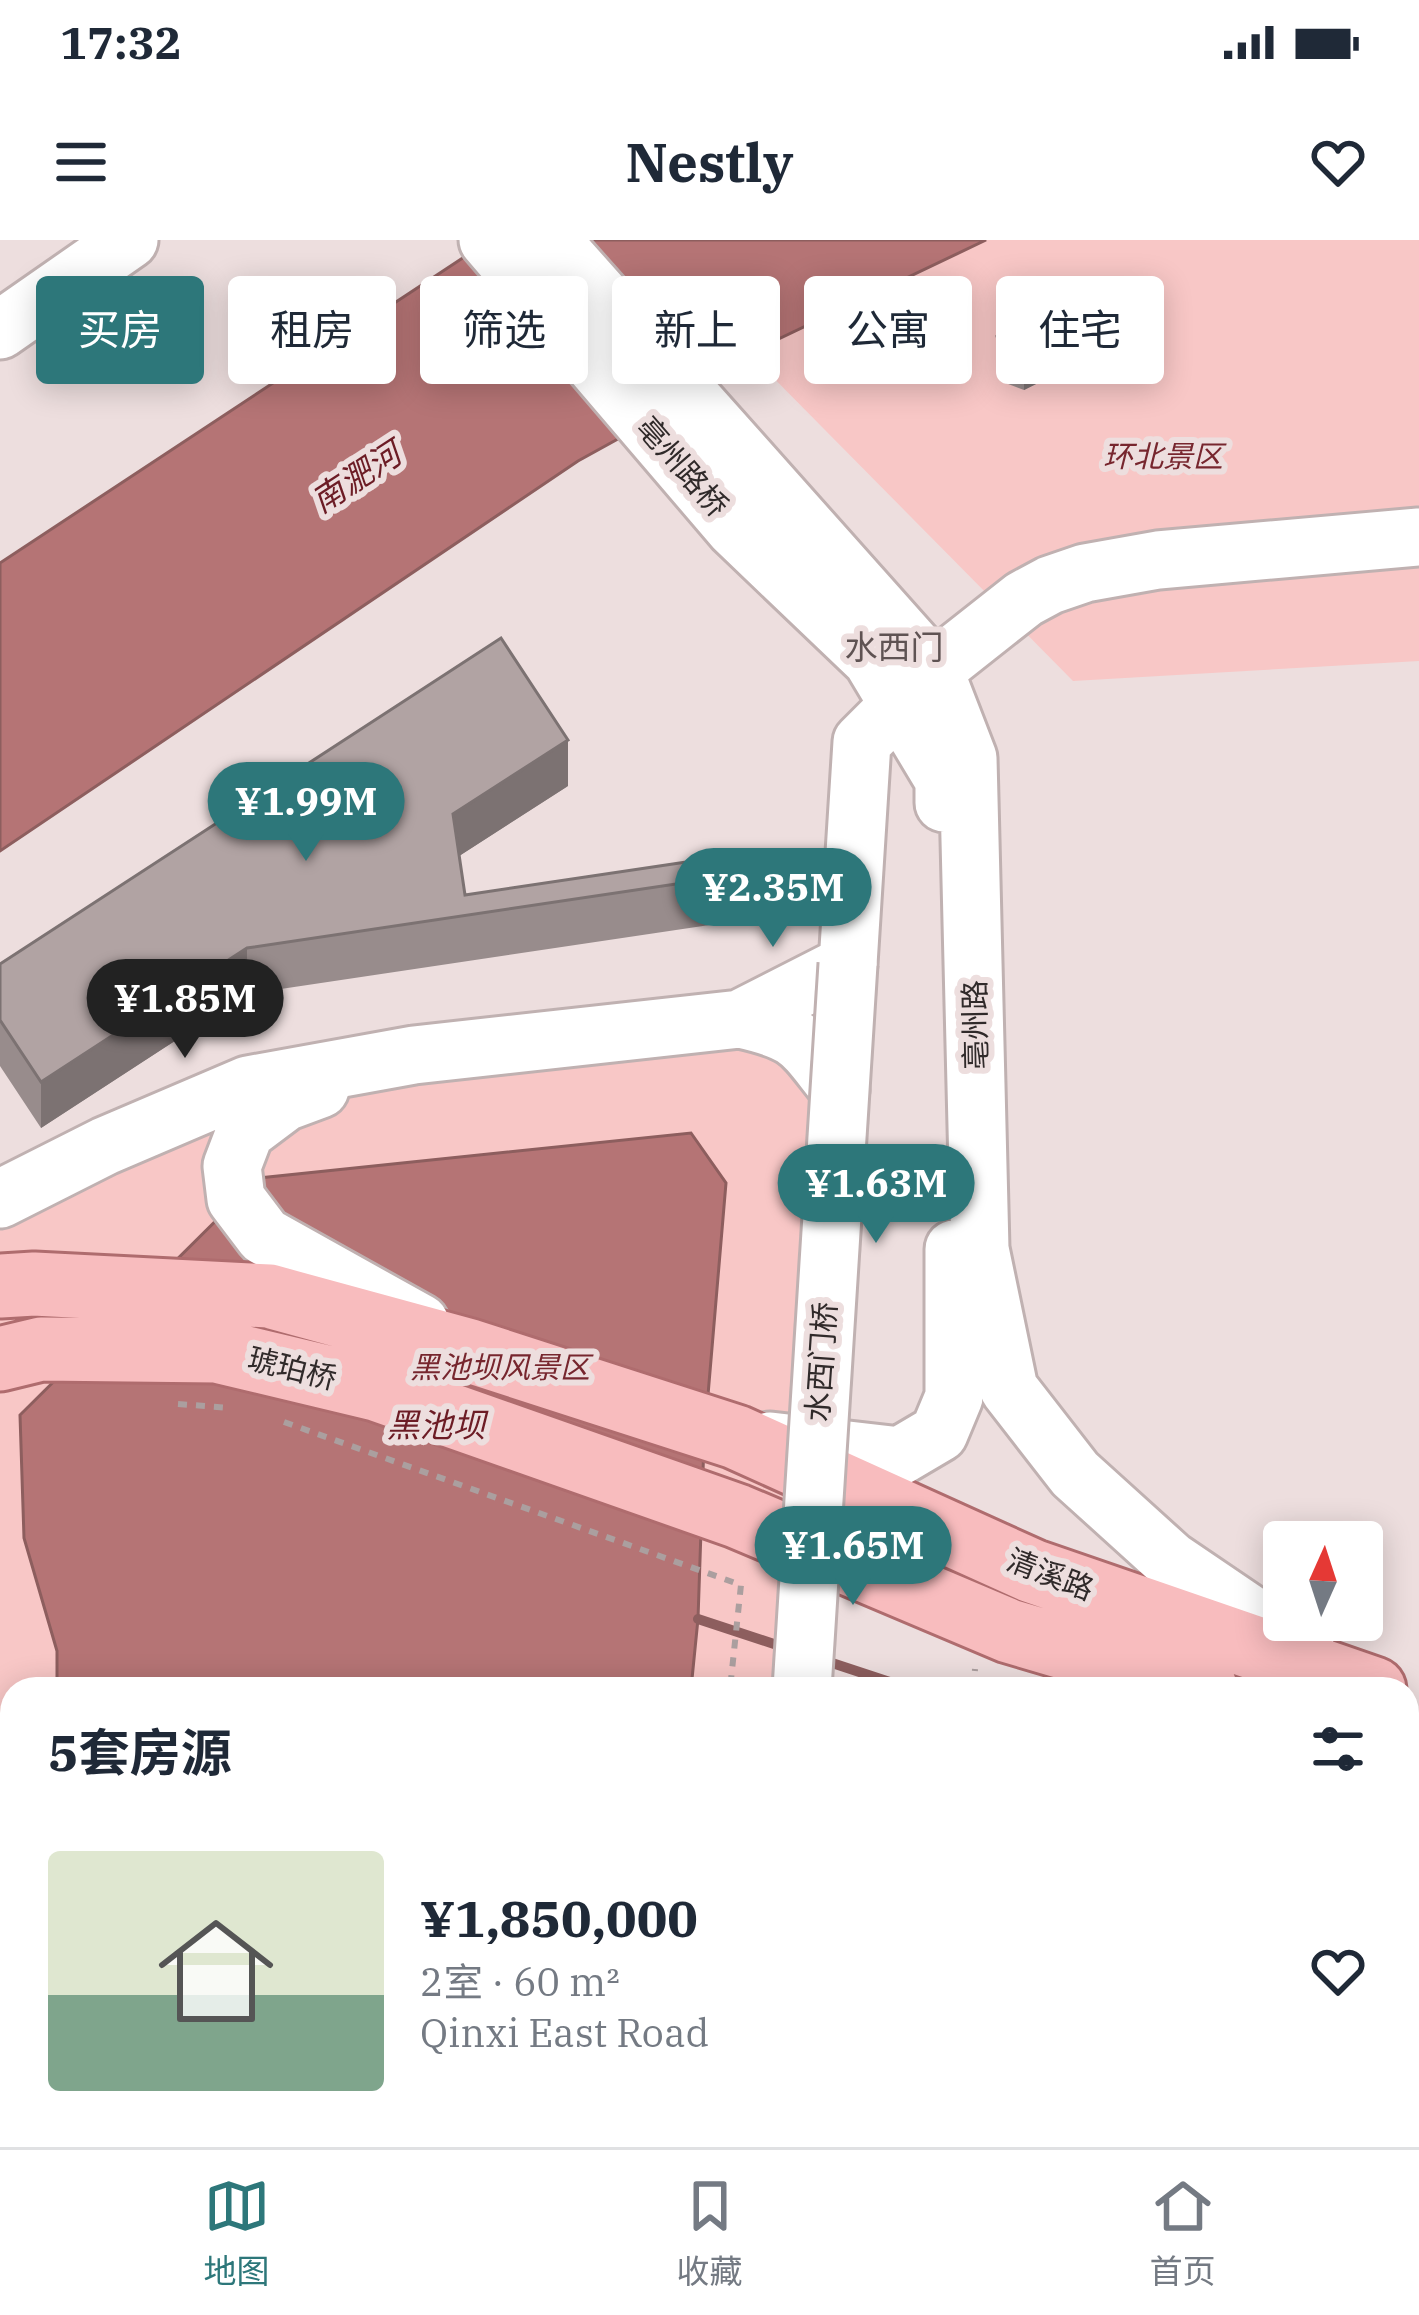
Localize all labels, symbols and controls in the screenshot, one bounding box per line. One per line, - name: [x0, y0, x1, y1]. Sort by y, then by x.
- text: 17:32: [60, 13, 182, 71]
- text: Nestly: [625, 127, 794, 197]
- icon: menu: [48, 129, 114, 195]
- icon: heart: [1305, 129, 1371, 195]
- chip: 买房: [36, 276, 204, 384]
- chip: 租房: [228, 276, 396, 384]
- chip: 筛选: [420, 276, 588, 384]
- chip: 新上: [612, 276, 780, 384]
- chip: 公寓: [804, 276, 972, 384]
- chip: 住宅: [996, 276, 1164, 384]
- street label: 亳州路桥: [629, 408, 737, 524]
- water label: 南淝河: [303, 428, 414, 522]
- park label: 环北景区: [1103, 436, 1227, 475]
- district label: 水西门: [845, 625, 944, 668]
- pin: ¥1.99M: [208, 762, 404, 864]
- text: ¥1.99M: [235, 775, 377, 826]
- pin: ¥2.35M: [675, 848, 871, 950]
- text: ¥2.35M: [702, 861, 844, 912]
- pin: ¥1.85M: [87, 959, 283, 1061]
- text: ¥1.85M: [114, 972, 256, 1023]
- street label: 亳州路: [954, 980, 995, 1070]
- pin: ¥1.63M: [778, 1144, 974, 1246]
- text: ¥1.63M: [805, 1157, 947, 1208]
- street label: 水西门桥: [797, 1301, 844, 1423]
- street label: 琥珀桥: [244, 1338, 341, 1397]
- park label: 黑池坝风景区: [410, 1347, 594, 1386]
- water label: 黑池坝: [387, 1403, 490, 1446]
- pin: ¥1.65M: [755, 1506, 951, 1608]
- text: ¥1.65M: [782, 1519, 924, 1570]
- north arrow: [1263, 1521, 1383, 1641]
- map controls: [1263, 1521, 1383, 1641]
- street label: 清溪路: [1002, 1539, 1100, 1608]
- icon: filters: [1305, 1716, 1371, 1782]
- text: 5套房源: [48, 1719, 232, 1785]
- text: ¥1,850,000: [420, 1885, 698, 1951]
- icon: home: [144, 1899, 288, 2043]
- icon: heart: [1305, 1938, 1371, 2004]
- text: 2室 · 60 m²: [420, 1956, 620, 2007]
- text: Qinxi East Road: [420, 2007, 709, 2058]
- tab: 地图: [204, 2173, 270, 2293]
- tab: 收藏: [677, 2173, 743, 2293]
- tab: 首页: [1150, 2173, 1216, 2293]

